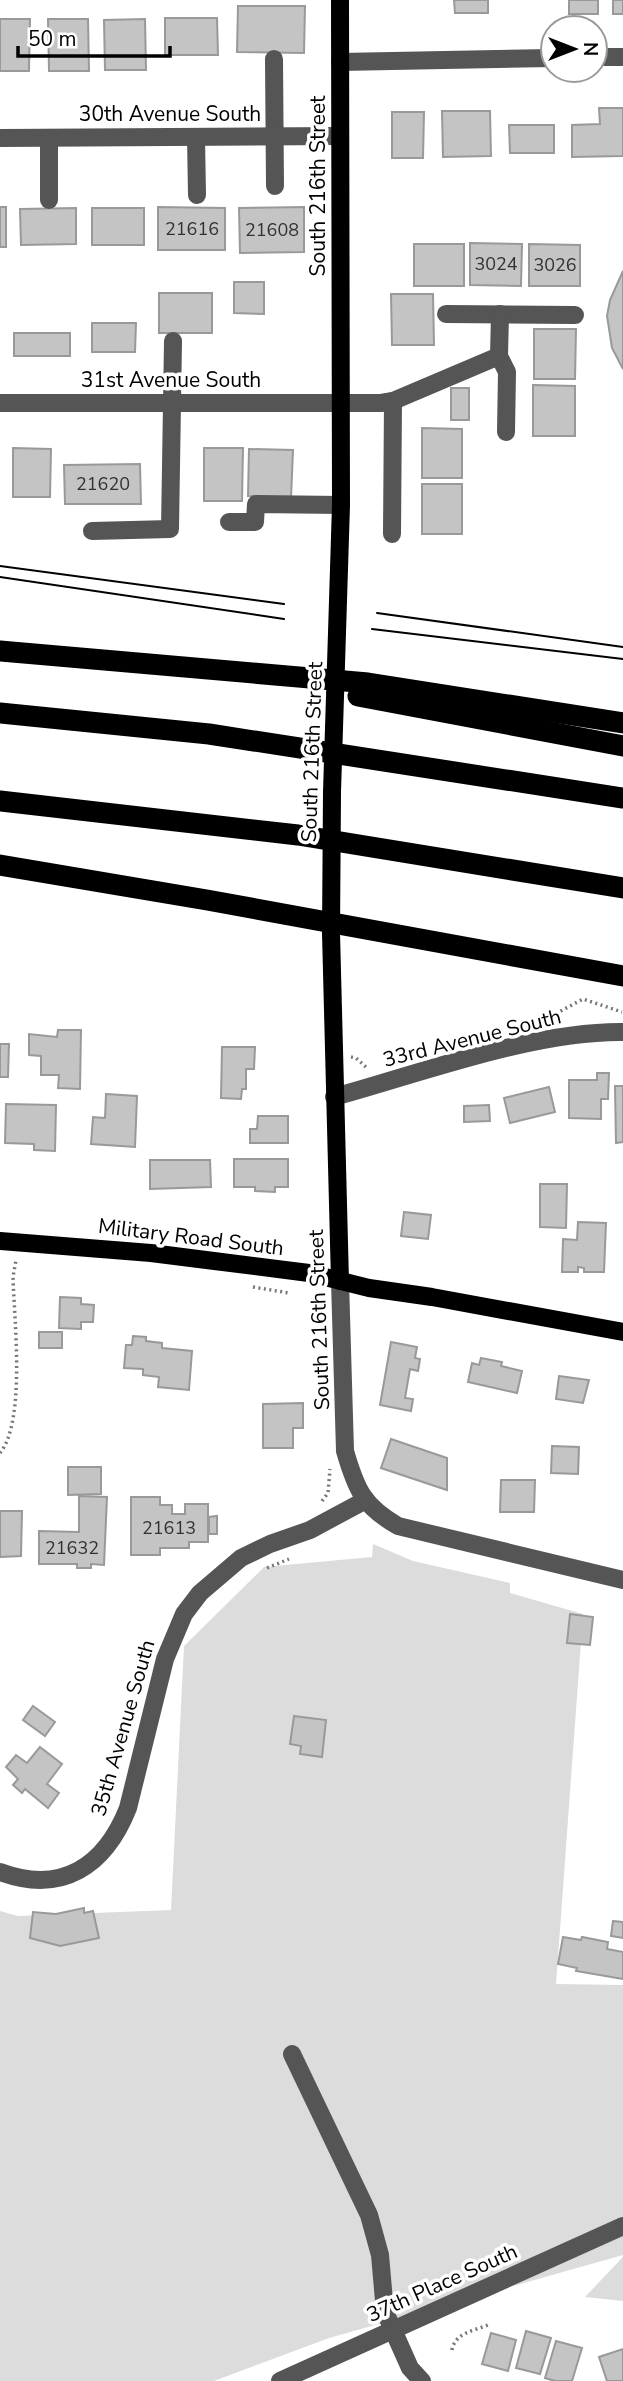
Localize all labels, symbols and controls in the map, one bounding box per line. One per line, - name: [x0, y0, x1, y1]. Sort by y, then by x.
- scale bar: [18, 14, 170, 58]
- north arrow: [539, 14, 609, 84]
- text: 50 m: [28, 25, 77, 53]
- text: N: [577, 42, 603, 56]
- street label: South 216th Street: [304, 95, 332, 276]
- street label: 30th Avenue South: [79, 100, 261, 128]
- house number: 21616: [165, 217, 219, 241]
- house number: 21608: [245, 218, 299, 242]
- house number: 3024: [474, 252, 518, 276]
- house number: 3026: [533, 253, 577, 277]
- street label: 31st Avenue South: [81, 366, 261, 394]
- house number: 21620: [76, 472, 130, 496]
- street label: South 216th Street: [295, 661, 329, 843]
- street label: 33rd Avenue South: [380, 1002, 564, 1074]
- street label: Military Road South: [97, 1212, 285, 1262]
- street label: South 216th Street: [302, 1229, 336, 1411]
- house number: 21613: [142, 1516, 196, 1540]
- house number: 21632: [45, 1536, 99, 1560]
- street label: 35th Avenue South: [84, 1636, 162, 1820]
- street label: 37th Place South: [362, 2237, 522, 2329]

